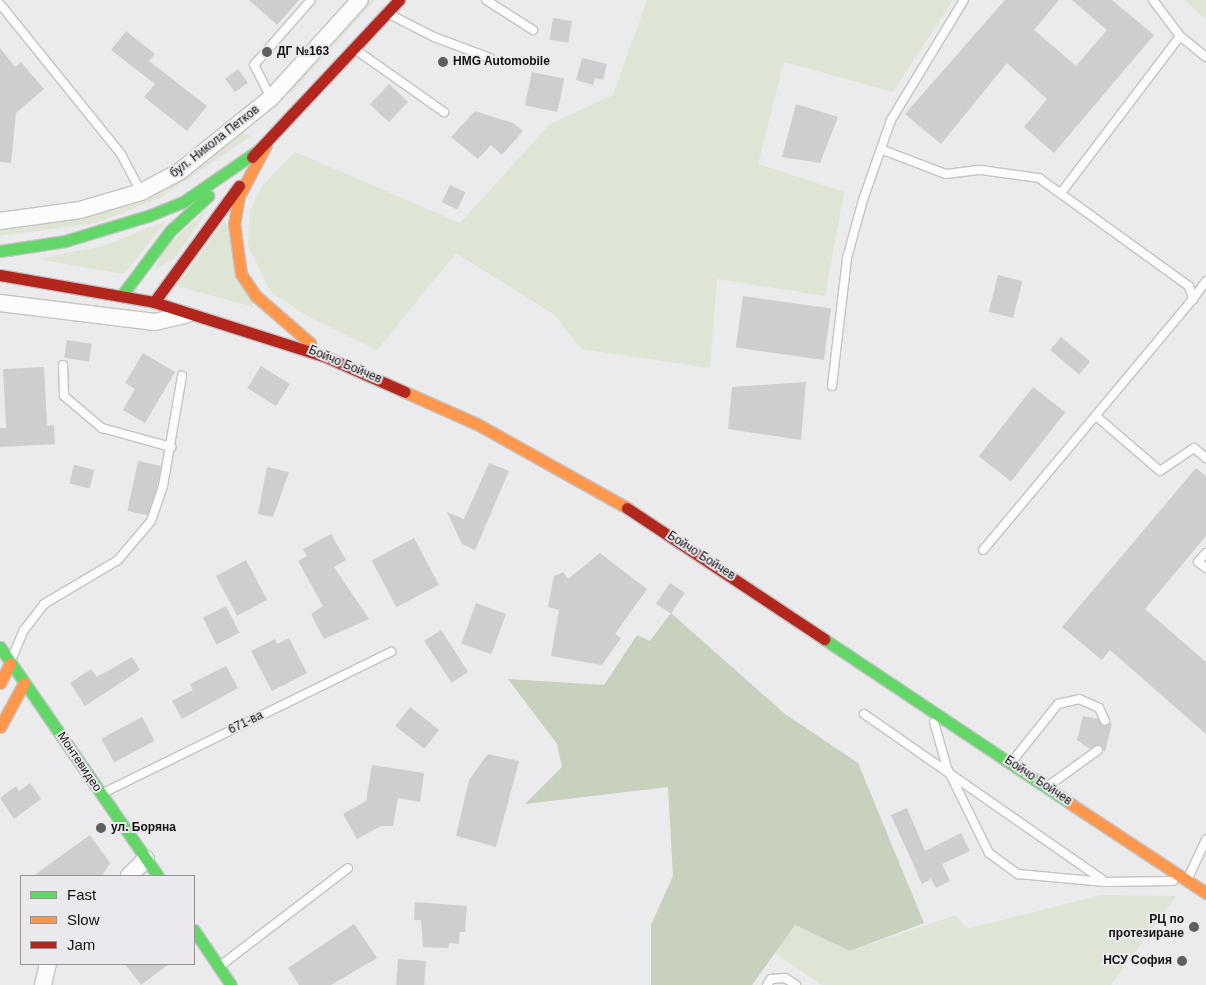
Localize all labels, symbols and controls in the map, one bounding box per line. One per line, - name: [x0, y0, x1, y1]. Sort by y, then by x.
- place label: ДГ №163: [277, 45, 329, 59]
- marker: ДГ №163: [261, 46, 273, 58]
- place label: HMG Automobile: [453, 55, 550, 69]
- marker: HMG Automobile: [437, 56, 449, 68]
- street label: бул. Никола Петков: [168, 103, 262, 181]
- street label: Бойчо Бойчев: [306, 343, 384, 387]
- street label: Бойчо Бойчев: [664, 529, 738, 583]
- street label: 671-ва: [226, 708, 266, 738]
- street label: Монтевидео: [54, 729, 104, 795]
- street label: Бойчо Бойчев: [1002, 753, 1074, 809]
- place label: ул. Боряна: [111, 821, 176, 835]
- marker: ул. Боряна: [95, 822, 107, 834]
- legend: [20, 875, 195, 965]
- text: Fast: [67, 886, 96, 903]
- text: Slow: [67, 911, 100, 928]
- place label: РЦ по протезиране: [1109, 913, 1184, 941]
- marker: РЦ по протезиране: [1188, 921, 1200, 933]
- text: Jam: [67, 936, 95, 953]
- place label: НСУ София: [1103, 954, 1172, 968]
- marker: НСУ София: [1176, 955, 1188, 967]

